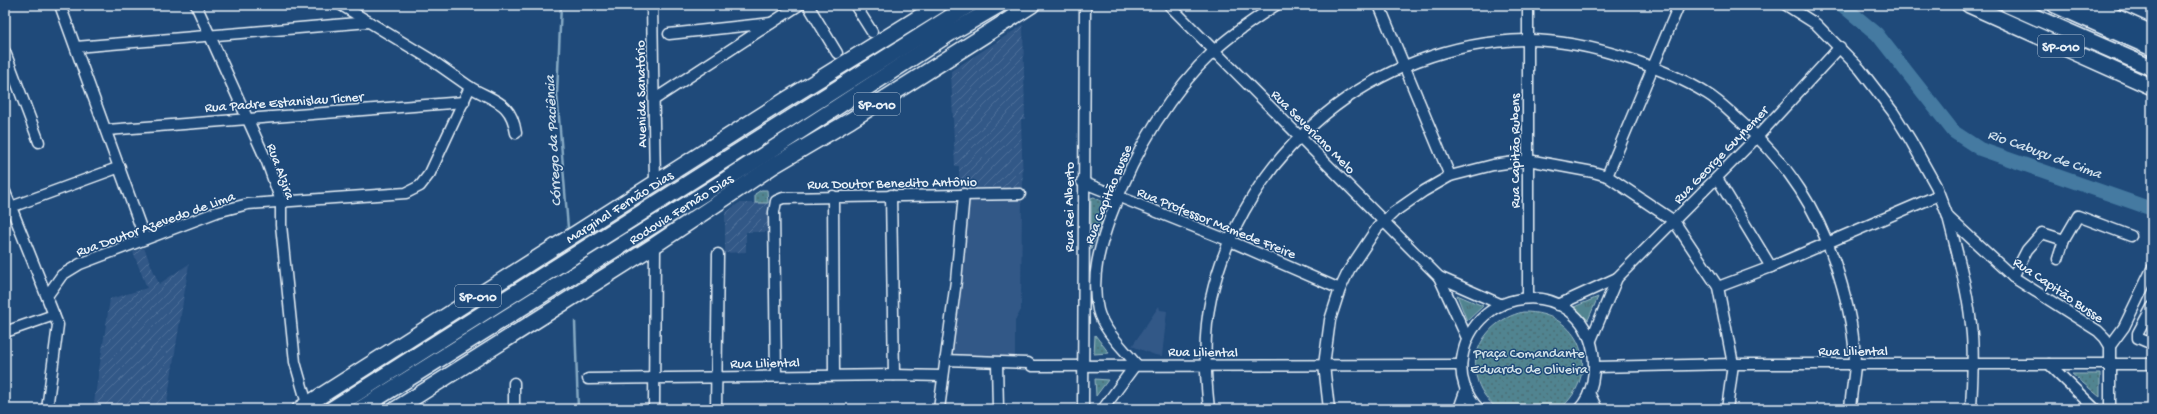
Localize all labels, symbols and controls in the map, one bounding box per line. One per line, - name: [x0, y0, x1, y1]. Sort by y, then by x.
- road number: SP-010: [2038, 35, 2084, 57]
- street label: Avenida Sanatório: [633, 40, 652, 148]
- water label: Córrego da Paciência: [541, 73, 566, 207]
- street label: Rua Severiano Melo: [1266, 87, 1358, 179]
- street label: Rua Padre Estanislau Ticner: [204, 89, 365, 118]
- road number: SP-010: [854, 93, 900, 115]
- street label: Rua Capitão Rubens: [1508, 93, 1525, 208]
- street label: Rua George Guynemer: [1671, 102, 1774, 208]
- water label: Rio Cabuçu de Cima: [1985, 126, 2105, 184]
- street label: Rua Alzira: [262, 142, 298, 203]
- street label: Rua Capitão Busse: [1082, 142, 1137, 247]
- street label: Rua Rei Alberto: [1062, 162, 1079, 252]
- street label: Marginal Fernão Dias: [563, 167, 678, 249]
- street label: Rodovia Fernão Dias: [626, 171, 738, 250]
- street label: Rua Doutor Benedito Antônio: [807, 175, 977, 194]
- street label: Rua Professor Mamede Freire: [1134, 185, 1299, 264]
- street label: Rua Doutor Azevedo de Lima: [74, 188, 239, 262]
- street label: Rua Capitão Busse: [2009, 254, 2107, 328]
- road number: SP-010: [455, 285, 501, 307]
- street label: Rua Liliental: [1168, 344, 1238, 363]
- street label: Rua Liliental: [1818, 344, 1888, 361]
- park label: Praça Comandante Eduardo de Oliveira: [1470, 346, 1589, 379]
- street label: Rua Liliental: [730, 355, 800, 374]

